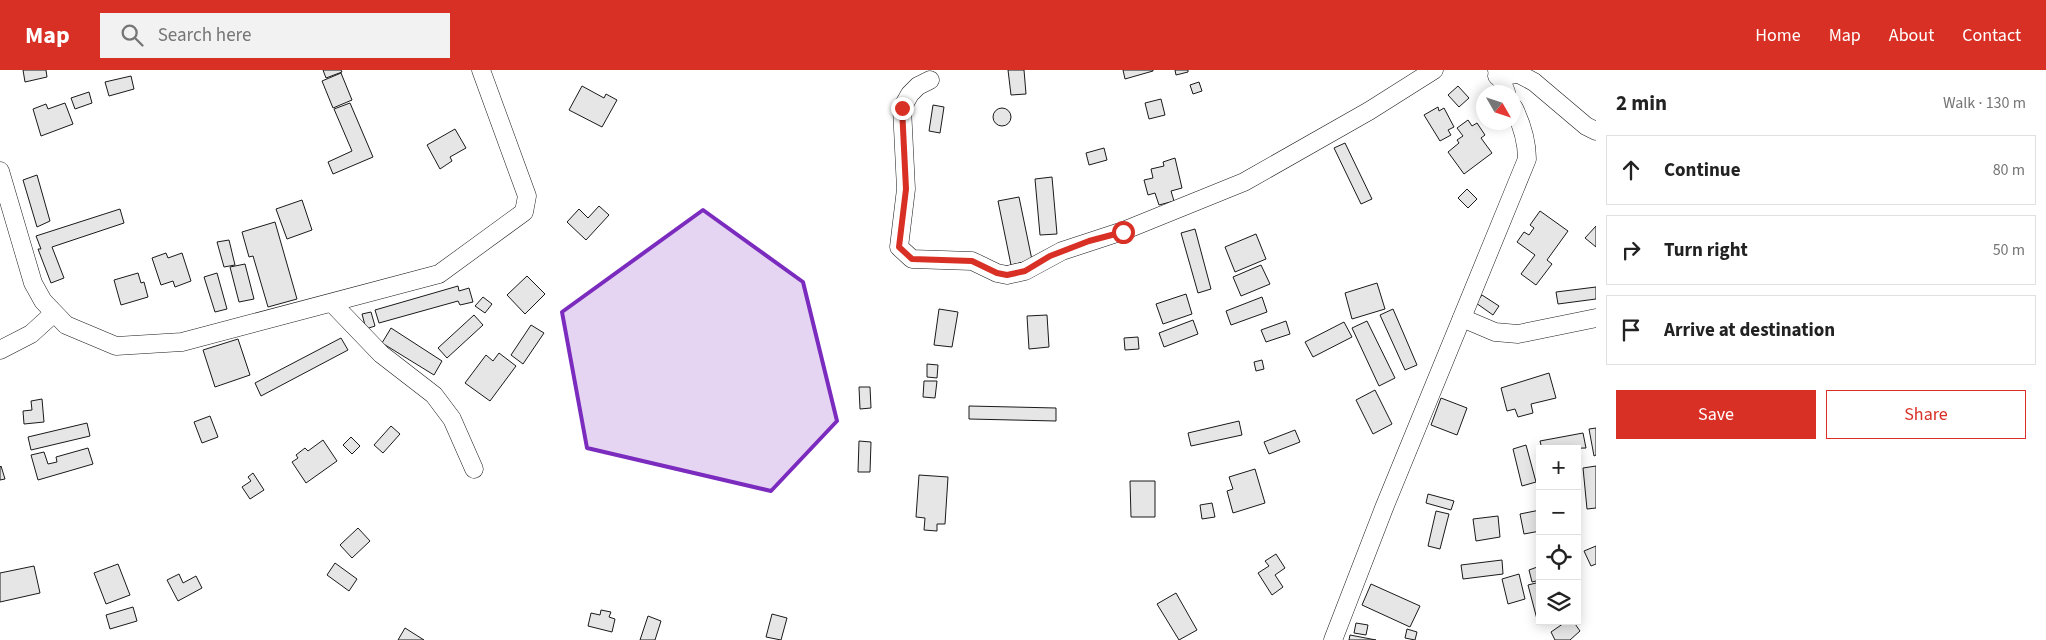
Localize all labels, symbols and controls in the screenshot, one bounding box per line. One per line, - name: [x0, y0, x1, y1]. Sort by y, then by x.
- search box: [100, 13, 450, 58]
- text: Map: [25, 18, 70, 53]
- icon: search: [118, 21, 146, 49]
- text: Search here: [158, 22, 251, 49]
- text: Home: [1755, 23, 1801, 48]
- text: Map: [1829, 23, 1861, 48]
- text: About: [1889, 23, 1934, 48]
- text: Contact: [1962, 23, 2021, 48]
- north arrow: [1476, 85, 1521, 130]
- text: 2 min: [1616, 88, 1667, 118]
- text: Walk · 130 m: [1943, 92, 2026, 114]
- route end: [891, 97, 914, 120]
- icon: ahead: [1617, 156, 1645, 184]
- text: Continue: [1664, 157, 1741, 184]
- text: 80 m: [1993, 159, 2025, 181]
- route start: [1112, 221, 1135, 244]
- icon: right: [1617, 236, 1645, 264]
- text: Turn right: [1664, 237, 1748, 264]
- text: 50 m: [1993, 239, 2025, 261]
- icon: arrive: [1617, 316, 1645, 344]
- text: Arrive at destination: [1664, 317, 1835, 344]
- button: Save: [1616, 390, 1816, 439]
- button: Share: [1826, 390, 2026, 439]
- map controls: [1536, 445, 1581, 625]
- button: +: [1536, 445, 1581, 490]
- button: −: [1536, 490, 1581, 535]
- button: locate: [1536, 535, 1581, 580]
- button: layers: [1536, 580, 1581, 625]

